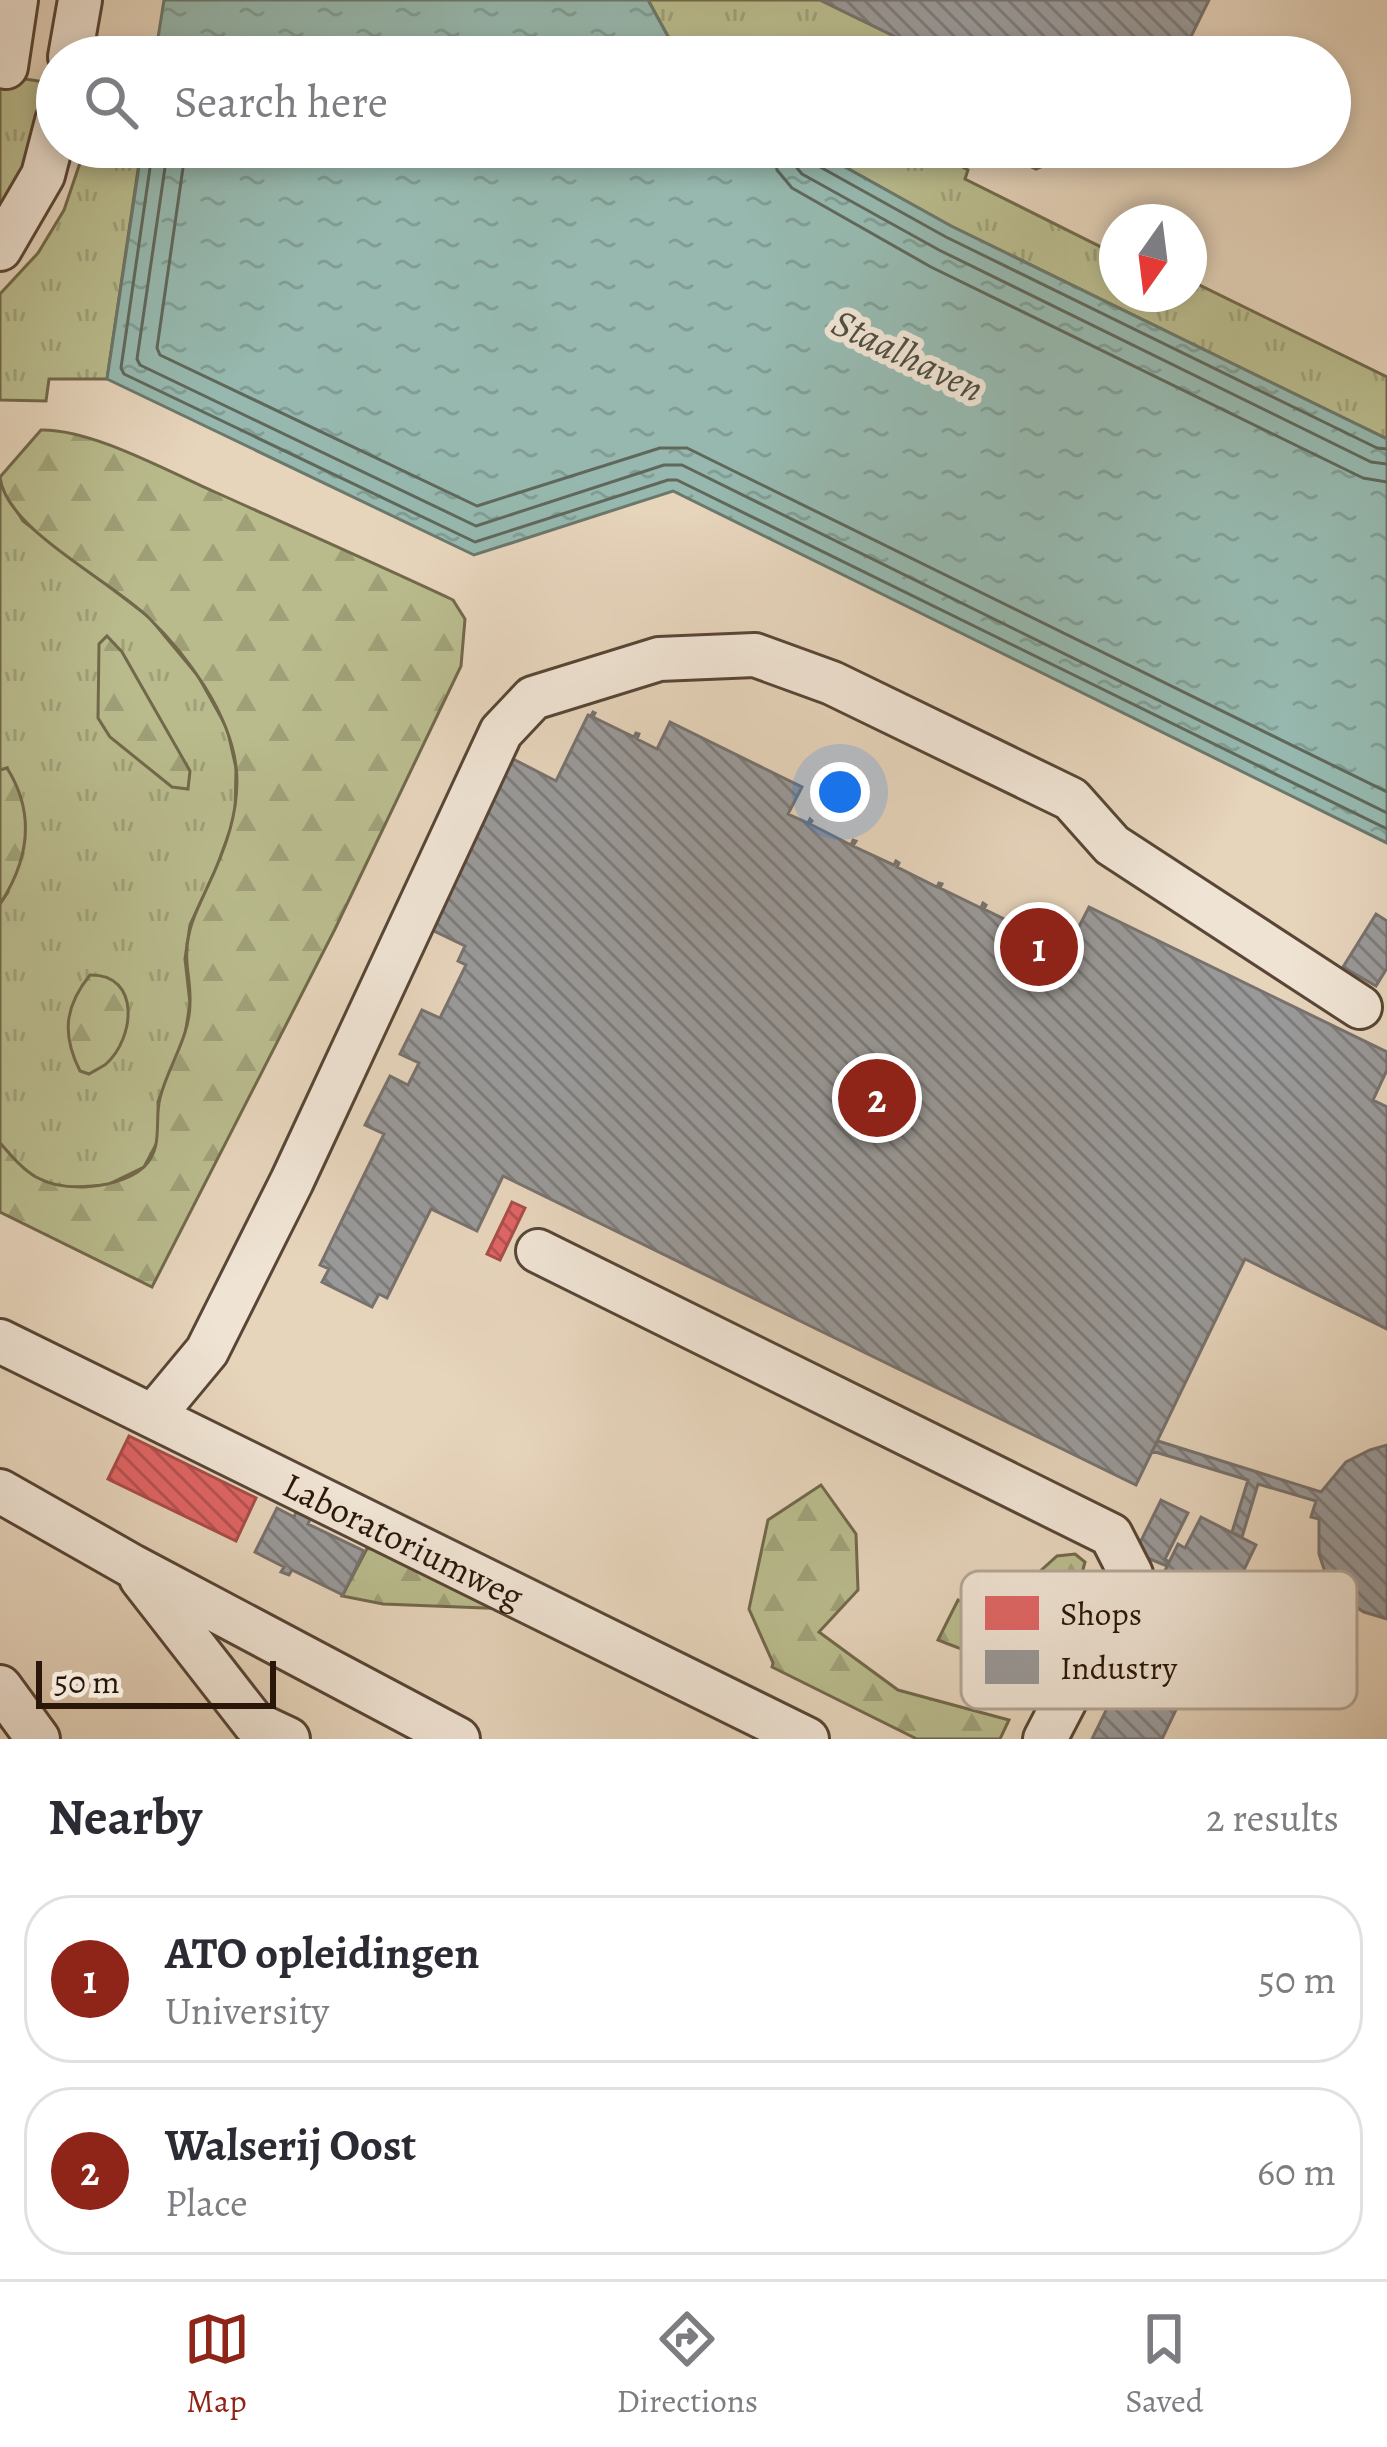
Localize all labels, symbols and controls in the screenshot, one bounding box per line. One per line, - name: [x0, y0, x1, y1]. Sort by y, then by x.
- search box: [36, 36, 1351, 168]
- icon: search: [78, 69, 144, 135]
- text: Search here: [174, 71, 388, 133]
- north arrow: [1099, 204, 1207, 312]
- water label: Staalhaven: [823, 296, 993, 414]
- your location: [810, 762, 870, 822]
- pin: 1: [1000, 902, 1078, 992]
- pin: 2: [838, 1053, 916, 1143]
- street label: Laboratoriumweg: [275, 1460, 532, 1620]
- legend: [961, 1571, 1357, 1709]
- text: Shops: [1060, 1591, 1142, 1636]
- text: Industry: [1060, 1645, 1178, 1690]
- scale bar: [36, 1655, 276, 1708]
- text: 50 m: [54, 1659, 120, 1704]
- text: Nearby: [48, 1782, 202, 1852]
- text: 2 results: [1206, 1791, 1339, 1844]
- text: ATO opleidingen: [165, 1922, 480, 1984]
- text: 1: [83, 1953, 97, 2006]
- text: 50 m: [1258, 1953, 1336, 2006]
- text: University: [165, 1984, 329, 2037]
- text: Walserij Oost: [165, 2114, 416, 2176]
- text: 2: [81, 2145, 99, 2198]
- text: 60 m: [1257, 2145, 1336, 2198]
- text: Place: [165, 2176, 248, 2229]
- tab: Map: [184, 2306, 250, 2423]
- tab: Directions: [617, 2306, 758, 2423]
- tab: Saved: [1125, 2306, 1203, 2423]

